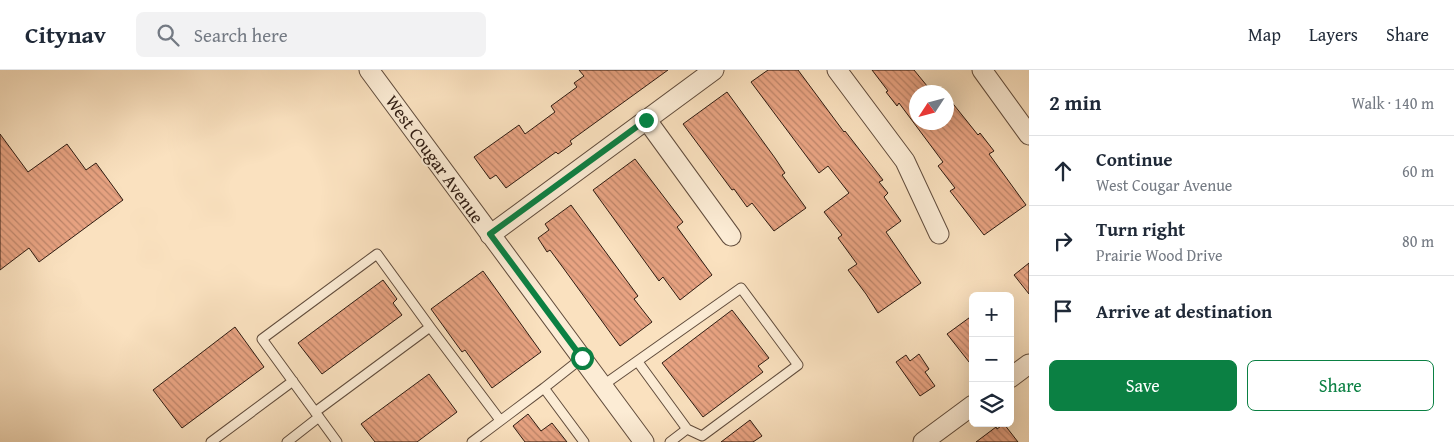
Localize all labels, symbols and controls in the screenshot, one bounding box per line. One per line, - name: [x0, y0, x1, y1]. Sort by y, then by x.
- search box: [136, 12, 486, 57]
- text: Citynav: [25, 17, 106, 52]
- icon: search: [154, 21, 182, 49]
- text: Search here: [194, 21, 288, 49]
- text: Map: [1248, 21, 1281, 48]
- text: Layers: [1309, 21, 1358, 48]
- text: Share: [1386, 21, 1429, 48]
- north arrow: [909, 85, 954, 130]
- text: 2 min: [1049, 87, 1101, 118]
- street label: West Cougar Avenue: [379, 89, 491, 229]
- text: Walk · 140 m: [1351, 91, 1434, 115]
- route end: [635, 109, 658, 132]
- text: Continue: [1096, 145, 1173, 173]
- icon: ahead: [1049, 157, 1077, 185]
- text: 60 m: [1402, 159, 1434, 183]
- text: West Cougar Avenue: [1096, 173, 1232, 197]
- text: Turn right: [1096, 215, 1185, 243]
- icon: right: [1049, 227, 1077, 255]
- text: 80 m: [1402, 229, 1434, 253]
- text: Prairie Wood Drive: [1096, 243, 1222, 267]
- map controls: [969, 292, 1014, 427]
- button: +: [969, 292, 1014, 337]
- icon: arrive: [1049, 297, 1077, 325]
- text: Arrive at destination: [1096, 297, 1272, 325]
- button: −: [969, 337, 1014, 382]
- route start: [571, 347, 594, 370]
- button: Save: [1049, 360, 1237, 411]
- button: Share: [1247, 360, 1434, 411]
- button: layers: [969, 382, 1014, 427]

